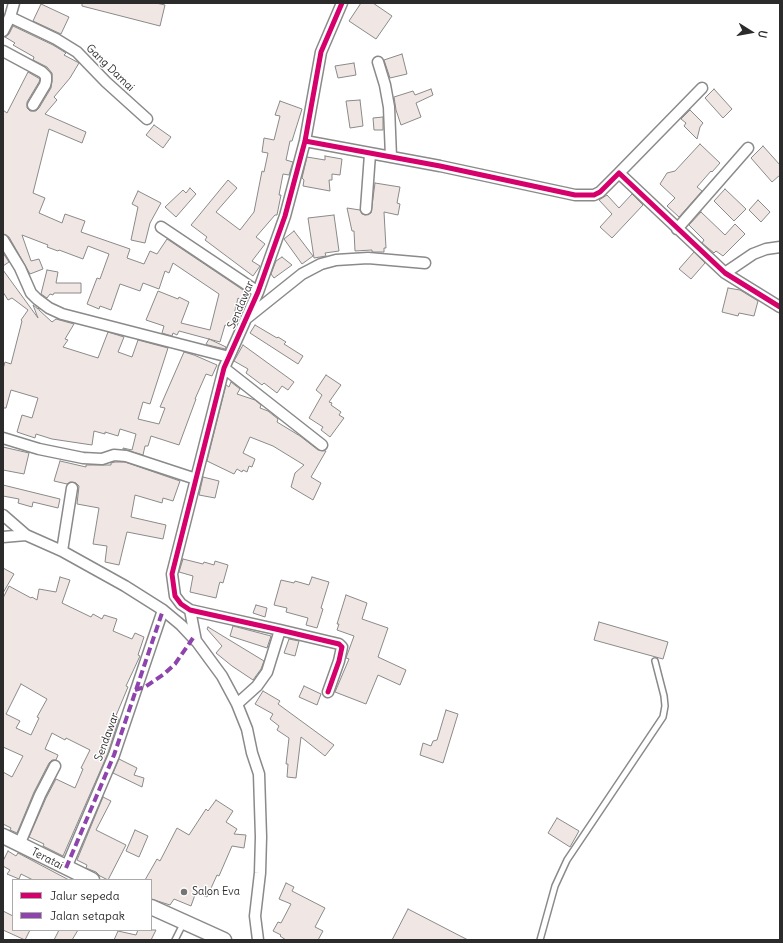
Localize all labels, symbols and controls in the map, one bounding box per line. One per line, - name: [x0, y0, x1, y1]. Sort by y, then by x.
- north arrow: [731, 12, 771, 52]
- text: U: [755, 29, 770, 39]
- street label: Gang Damai: [83, 42, 137, 94]
- street label: Sendawar: [225, 279, 257, 331]
- street label: Sendawar: [92, 711, 122, 763]
- street label: Teratai: [29, 845, 65, 873]
- legend: [12, 879, 152, 931]
- place label: Salon Eva: [192, 885, 240, 899]
- marker: Salon Eva: [179, 887, 189, 897]
- text: Jalur sepeda: [50, 888, 120, 903]
- text: Jalan setapak: [50, 908, 125, 923]

